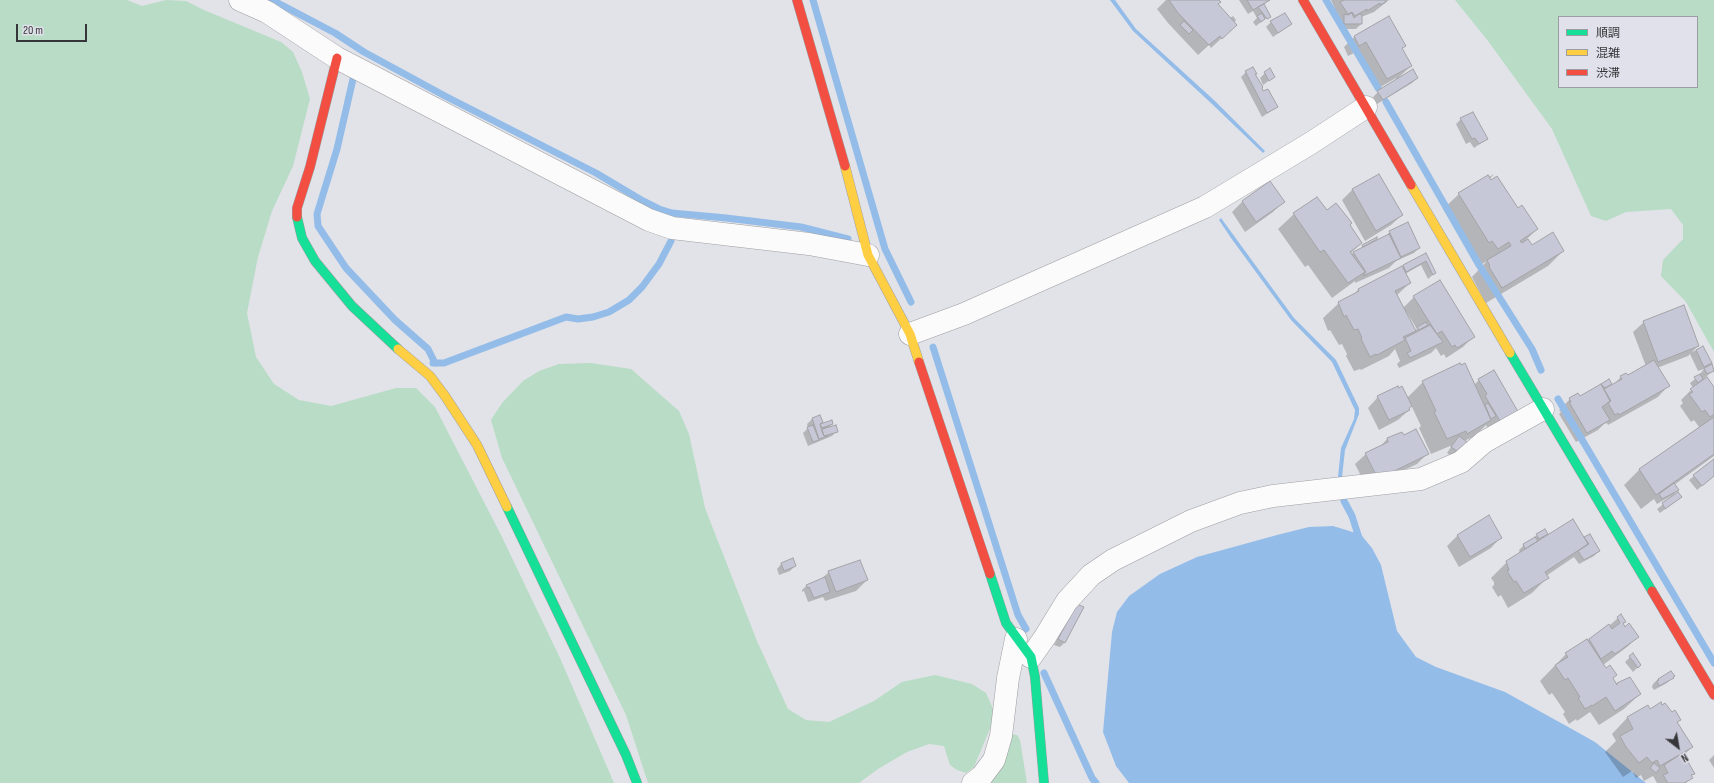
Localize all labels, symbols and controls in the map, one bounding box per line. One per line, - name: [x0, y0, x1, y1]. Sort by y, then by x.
- scale bar: [18, 16, 89, 42]
- legend: [1558, 16, 1698, 88]
- text: 20 m: [23, 23, 43, 38]
- text: 順調: [1596, 26, 1620, 41]
- text: 混雑: [1596, 46, 1620, 61]
- text: 渋滞: [1596, 66, 1620, 81]
- north arrow: [1658, 727, 1698, 767]
- text: N: [1679, 751, 1690, 765]

